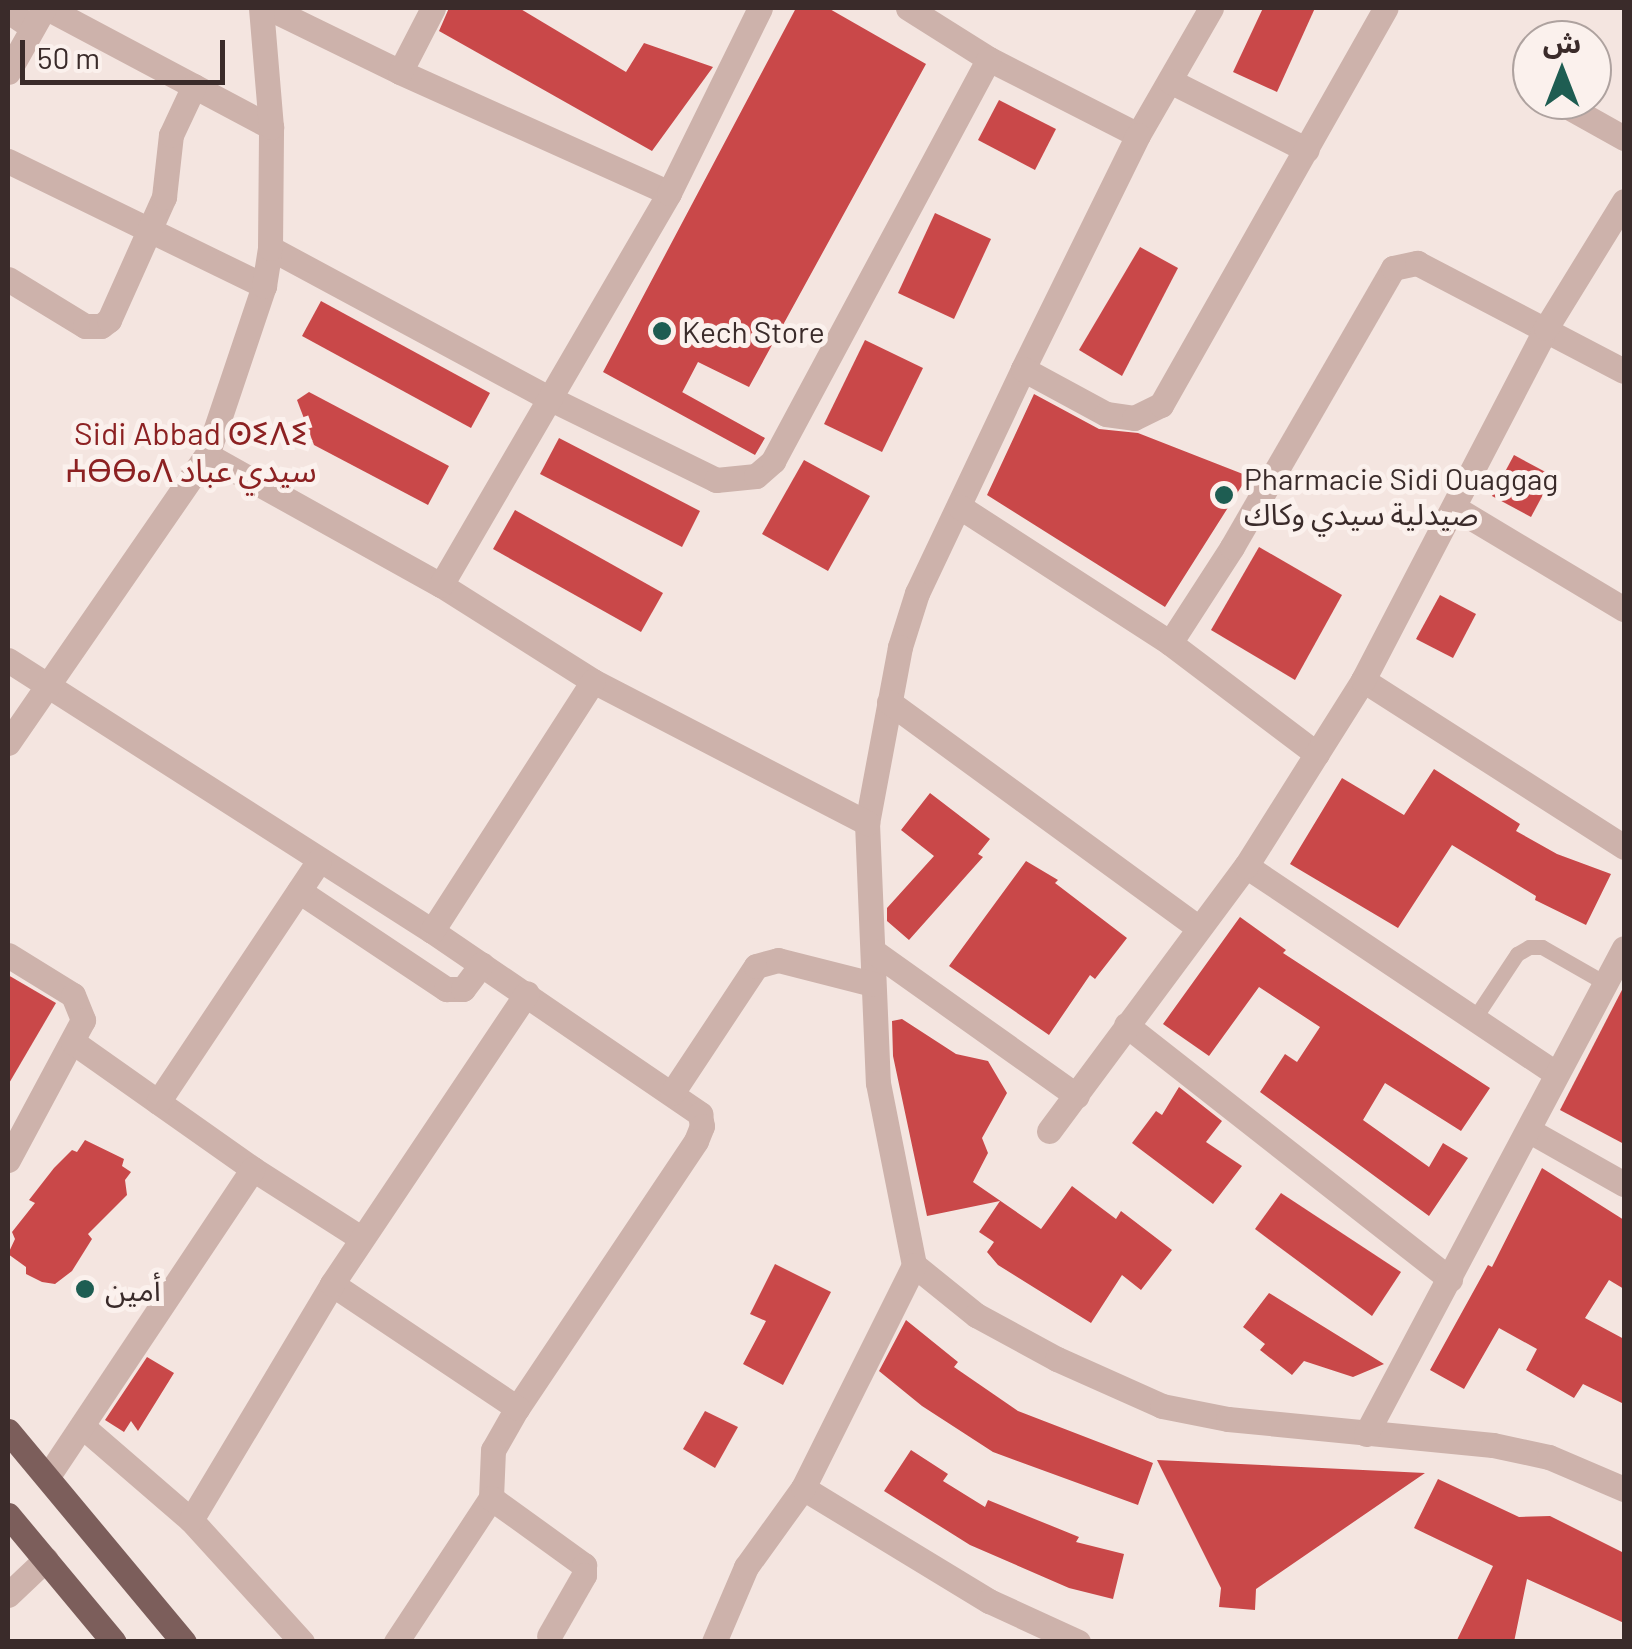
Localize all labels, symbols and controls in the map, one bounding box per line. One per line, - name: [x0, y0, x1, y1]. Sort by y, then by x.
- scale bar: [25, 20, 230, 82]
- north arrow: [1512, 20, 1612, 120]
- text: ش: [1543, 25, 1581, 59]
- text: 50 m: [37, 39, 100, 75]
- place label: Kech Store: [682, 313, 825, 349]
- marker: Kech Store: [651, 320, 673, 342]
- district label: Sidi Abbad ⵙⵉⴷⵉ ⵄⴱⴱⴰⴷ سيدي عباد: [65, 414, 317, 489]
- place label: Pharmacie Sidi Ouaggag صيدلية سيدي وكاك: [1244, 460, 1558, 530]
- marker: Pharmacie Sidi Ouaggag صيدلية سيدي وكاك: [1213, 484, 1235, 506]
- place label: أمين: [105, 1271, 161, 1307]
- marker: أمين: [74, 1278, 96, 1300]

